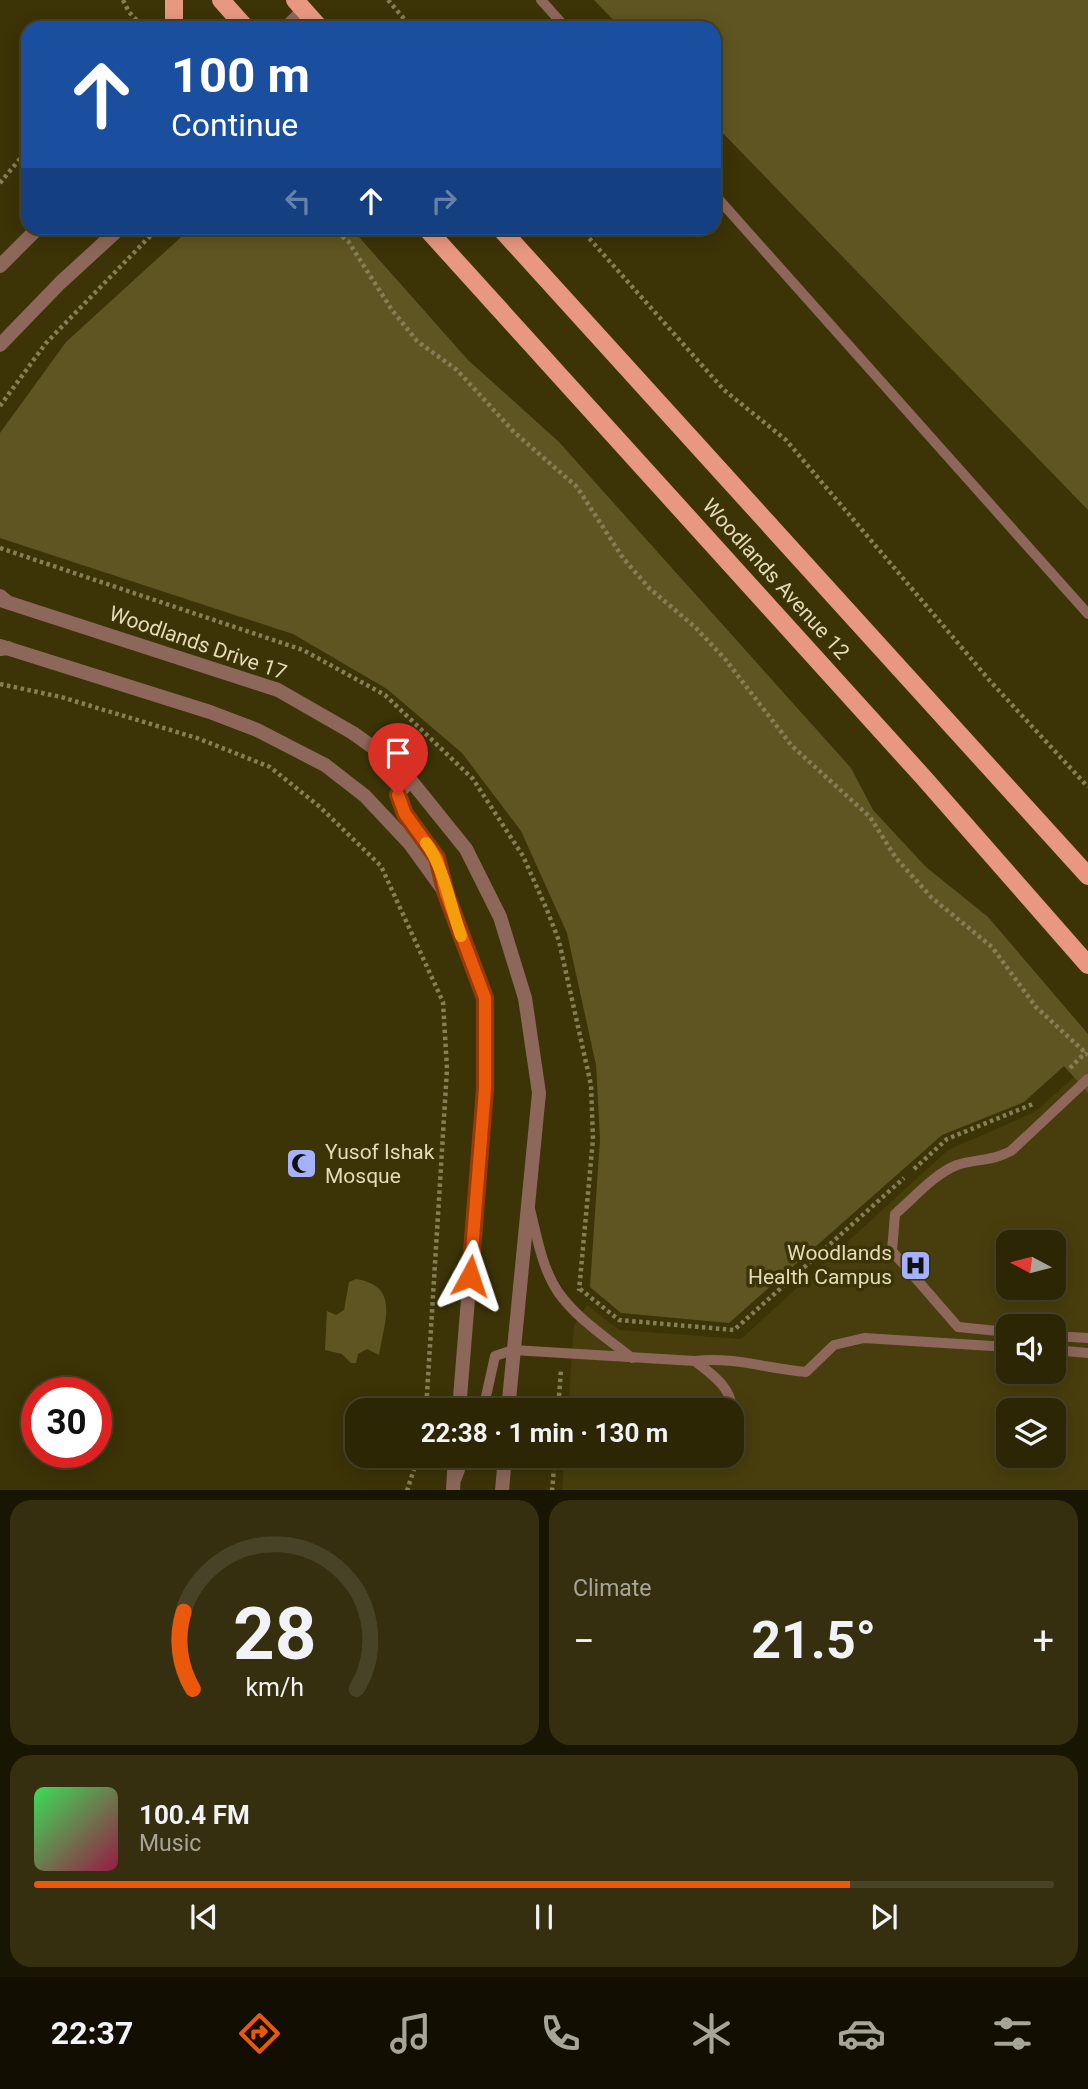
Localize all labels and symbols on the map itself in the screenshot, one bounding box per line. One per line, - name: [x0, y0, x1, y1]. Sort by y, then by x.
- street label: Woodlands Avenue 12: [698, 494, 855, 664]
- street label: Woodlands Drive 17: [106, 601, 290, 685]
- pin: [368, 723, 428, 795]
- place label: Yusof Ishak Mosque: [325, 1140, 435, 1188]
- mosque icon: Yusof Ishak Mosque: [285, 1147, 319, 1181]
- north arrow: [996, 1230, 1066, 1300]
- position arrow: [433, 1239, 507, 1313]
- place label: Woodlands Health Campus: [748, 1241, 892, 1289]
- hospital icon: Woodlands Health Campus: [898, 1248, 932, 1282]
- speed limit sign: 30: [21, 1377, 112, 1468]

